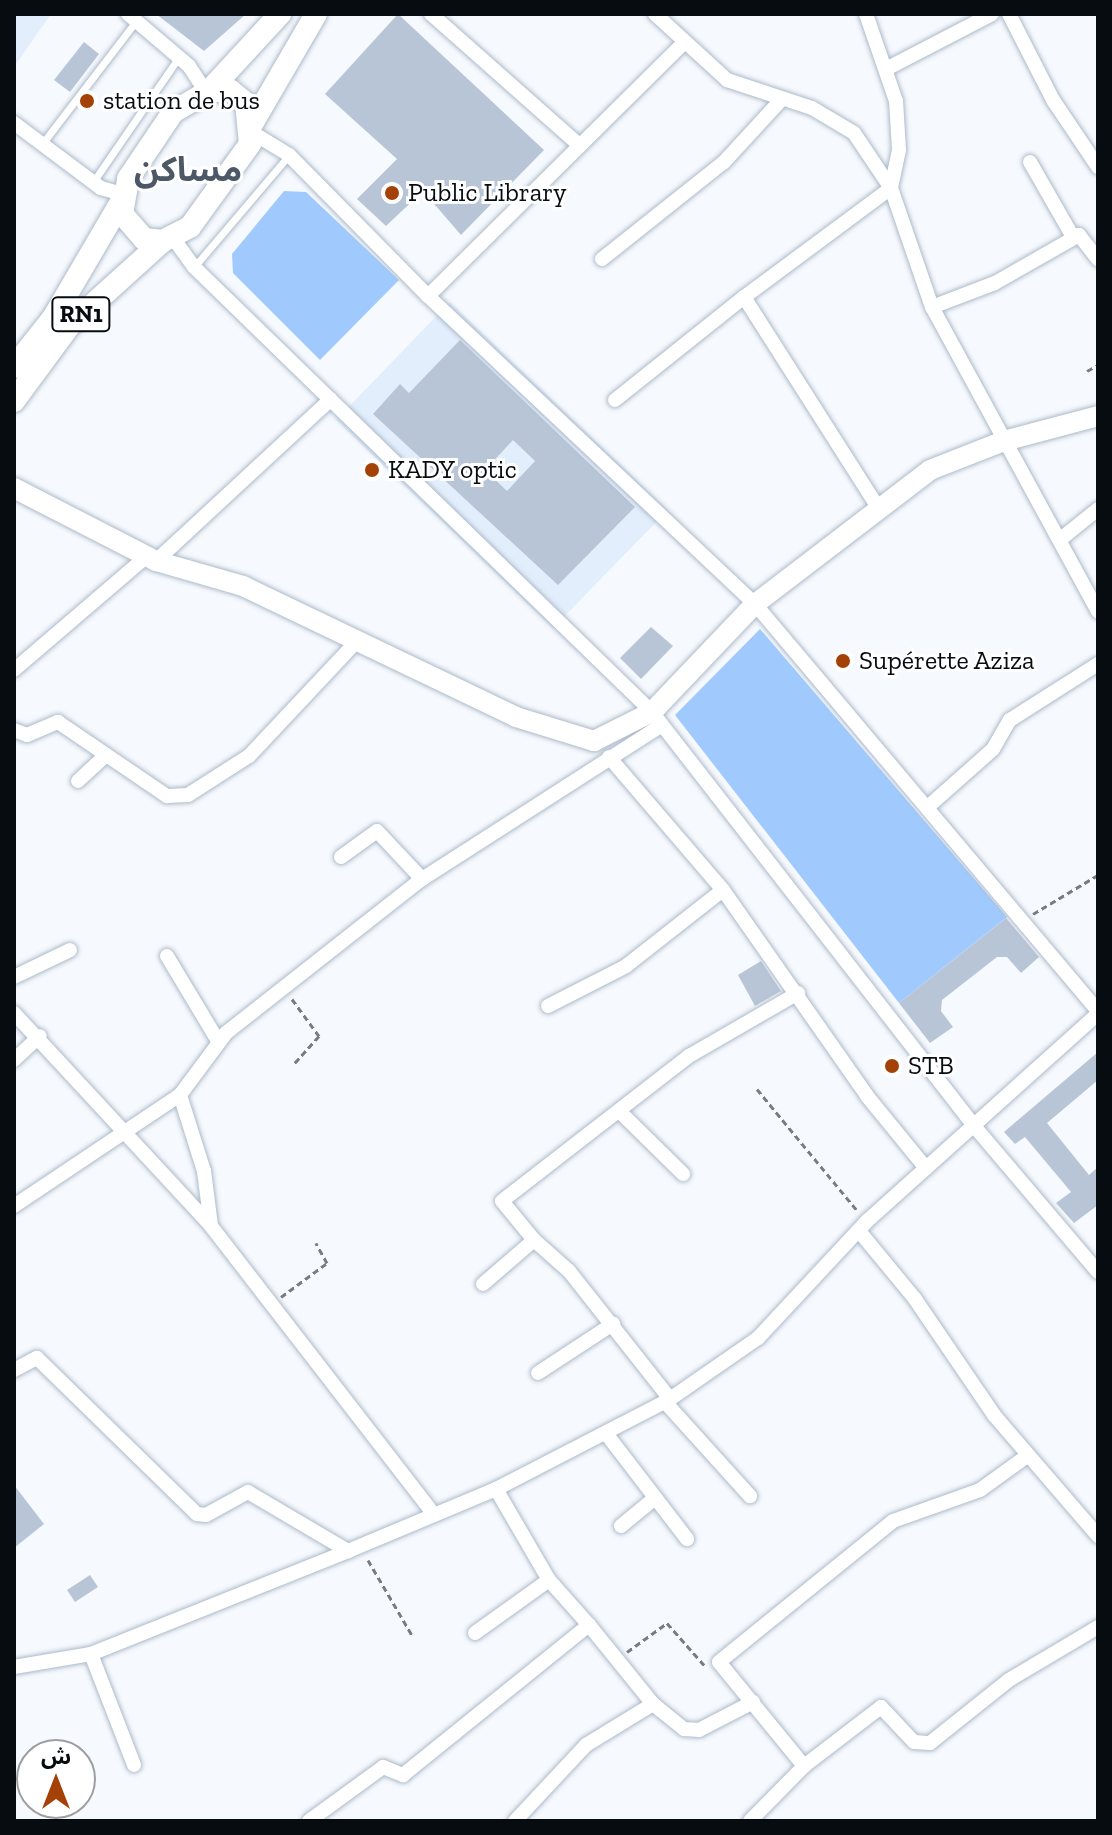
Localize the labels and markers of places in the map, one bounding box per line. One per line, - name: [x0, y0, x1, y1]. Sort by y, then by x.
- place label: station de bus: [103, 85, 260, 117]
- marker: station de bus: [78, 92, 96, 110]
- place label: Public Library: [408, 177, 567, 209]
- marker: Public Library: [383, 184, 401, 202]
- place label: KADY optic: [388, 454, 517, 486]
- marker: KADY optic: [363, 461, 381, 479]
- place label: Supérette Aziza: [859, 645, 1035, 677]
- marker: Supérette Aziza: [834, 652, 852, 670]
- place label: STB: [908, 1050, 954, 1082]
- marker: STB: [883, 1057, 901, 1075]

